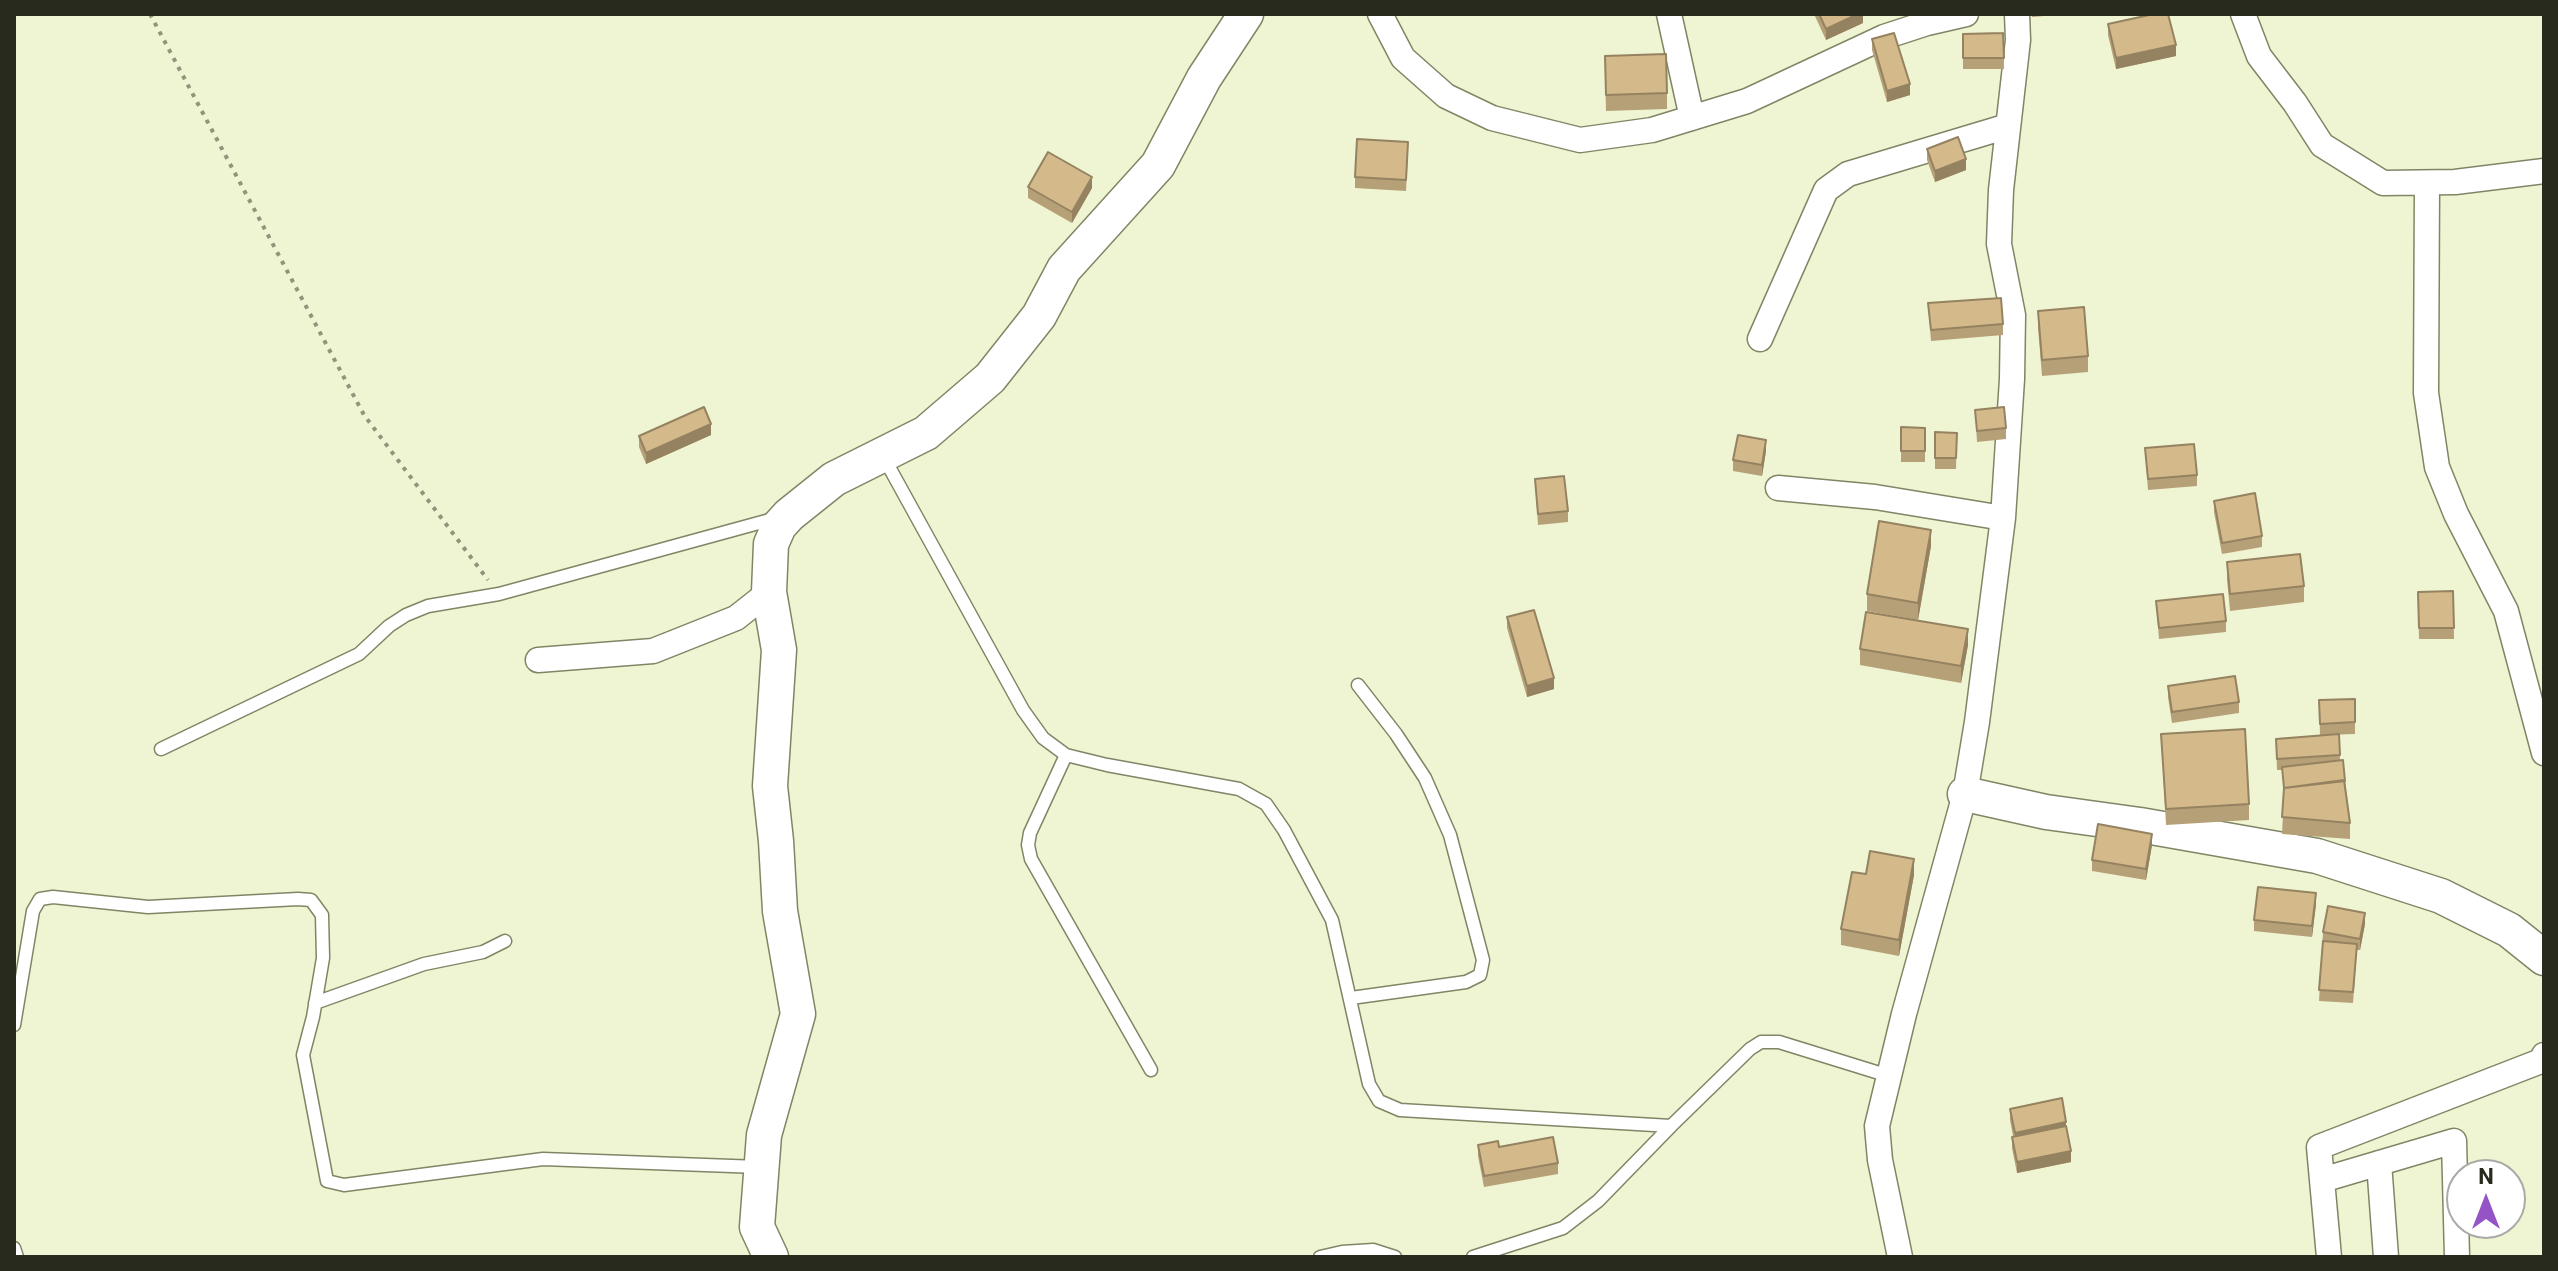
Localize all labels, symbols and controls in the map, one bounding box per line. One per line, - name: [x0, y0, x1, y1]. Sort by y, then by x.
- north arrow: [2446, 1159, 2526, 1239]
- text: N: [2478, 1164, 2494, 1189]

